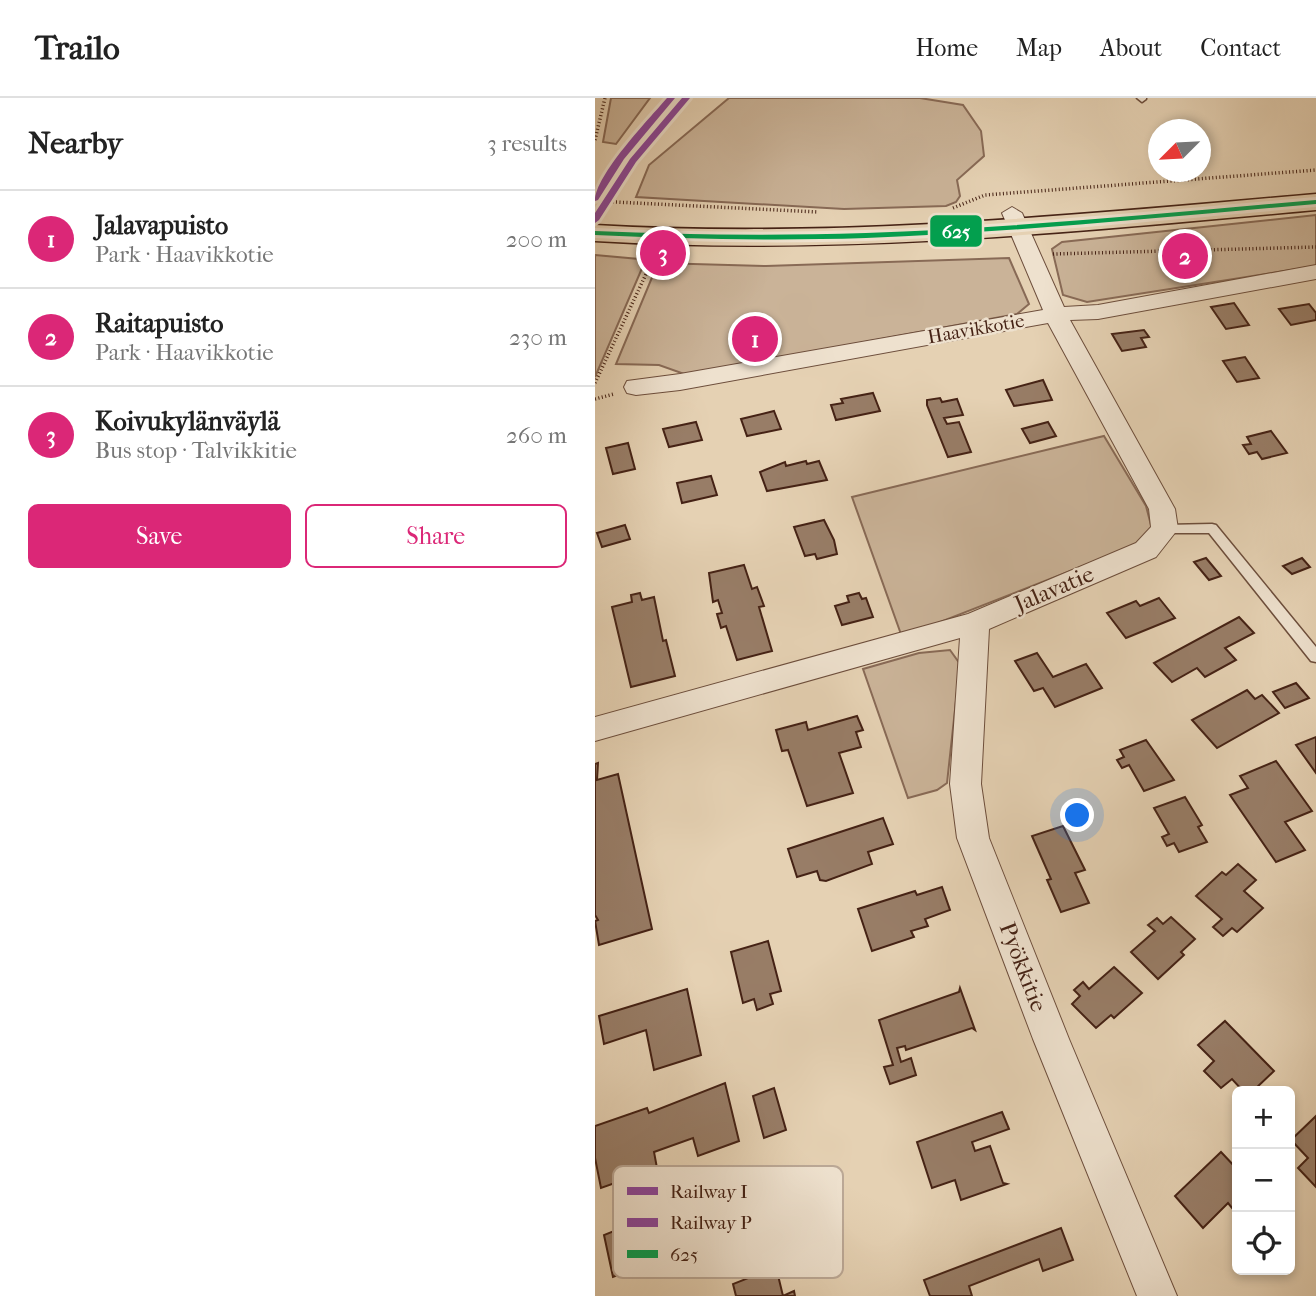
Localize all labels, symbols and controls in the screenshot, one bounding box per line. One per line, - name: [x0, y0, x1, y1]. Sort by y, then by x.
- text: Trailo: [35, 29, 120, 68]
- text: Home: [916, 34, 978, 62]
- text: Map: [1016, 34, 1062, 62]
- text: About: [1100, 34, 1162, 62]
- text: Contact: [1200, 34, 1281, 62]
- north arrow: [1148, 119, 1211, 182]
- text: Nearby: [28, 126, 123, 161]
- text: 3 results: [487, 130, 567, 157]
- text: Jalavapuisto: [95, 210, 228, 241]
- line badge: 625: [929, 214, 983, 248]
- text: 625: [942, 221, 970, 243]
- text: 1: [47, 226, 55, 253]
- text: 200 m: [506, 226, 567, 253]
- pin: 3: [640, 227, 686, 279]
- pin: 2: [1162, 230, 1208, 282]
- text: Park · Haavikkotie: [95, 241, 274, 268]
- text: Raitapuisto: [95, 308, 224, 339]
- street label: Haavikkotie: [926, 310, 1026, 348]
- pin: 1: [732, 313, 778, 365]
- text: 2: [45, 324, 57, 351]
- text: 230 m: [509, 324, 567, 351]
- text: Park · Haavikkotie: [95, 339, 274, 366]
- text: Koivukylänväylä: [95, 406, 280, 437]
- text: 3: [46, 422, 56, 449]
- text: 260 m: [506, 422, 567, 449]
- text: Bus stop · Talvikkitie: [95, 437, 297, 464]
- button: Save: [28, 504, 291, 568]
- button: Share: [305, 504, 567, 568]
- street label: Jalavatie: [1008, 560, 1098, 619]
- your location: [1060, 798, 1094, 832]
- street label: Pyökkitie: [994, 918, 1052, 1016]
- map controls: [1232, 1086, 1295, 1275]
- button: +: [1232, 1086, 1295, 1149]
- button: −: [1232, 1149, 1295, 1212]
- legend: [613, 1166, 843, 1278]
- text: Railway I: [670, 1181, 748, 1203]
- text: Railway P: [670, 1212, 752, 1234]
- button: locate: [1232, 1212, 1295, 1275]
- text: 625: [670, 1244, 698, 1266]

